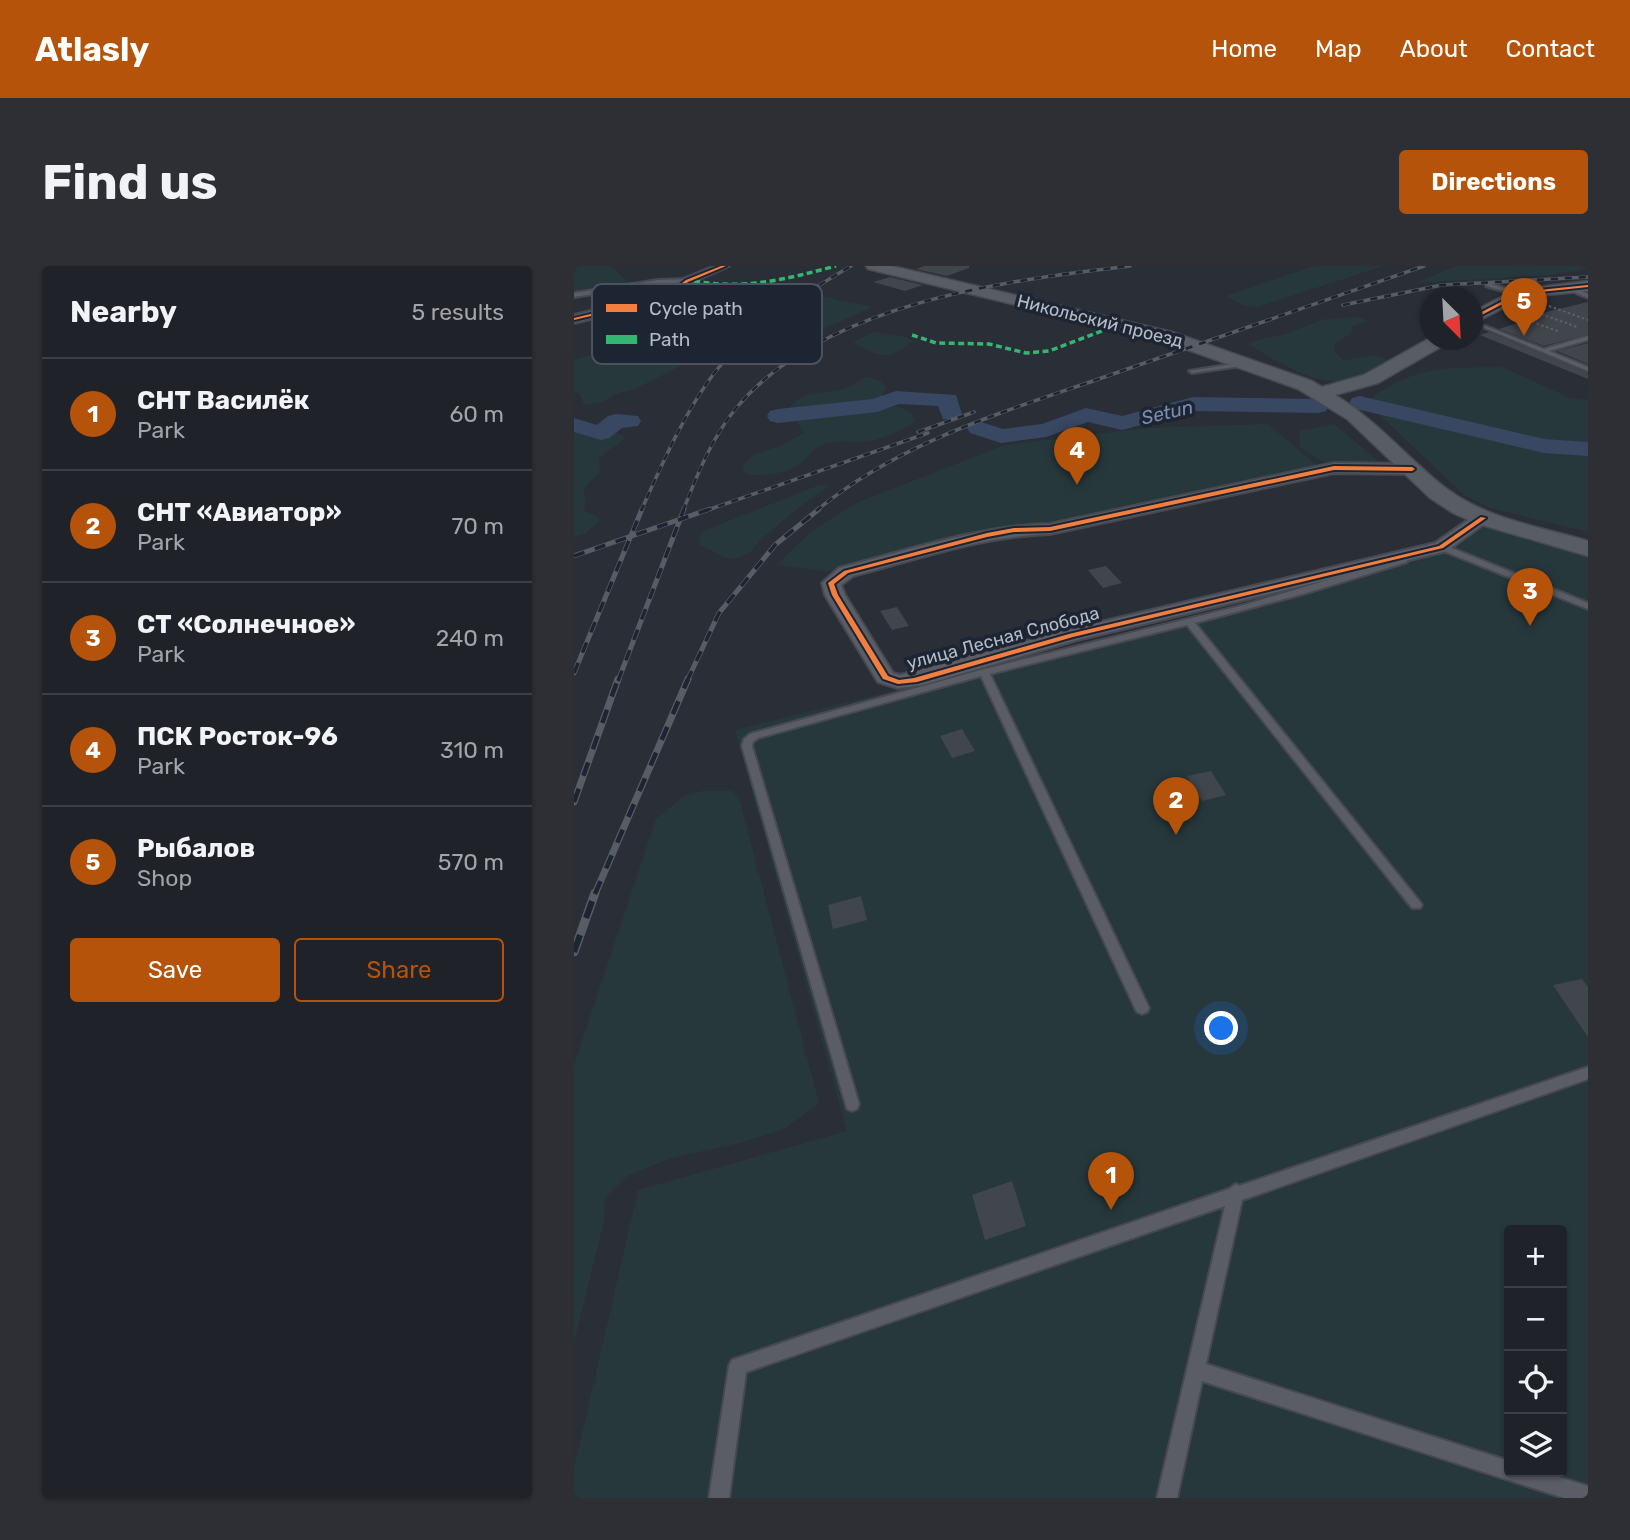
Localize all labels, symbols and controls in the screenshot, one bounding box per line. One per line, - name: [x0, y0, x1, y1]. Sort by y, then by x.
- text: Atlasly: [35, 30, 149, 69]
- text: Home: [1211, 35, 1277, 63]
- text: Map: [1315, 35, 1362, 63]
- text: About: [1400, 35, 1468, 63]
- text: Contact: [1506, 35, 1595, 63]
- button: Directions: [1399, 150, 1588, 214]
- text: Find us: [42, 153, 218, 211]
- pin: 5: [1501, 278, 1547, 336]
- legend: [592, 284, 822, 364]
- north arrow: [1420, 287, 1483, 350]
- street label: Никольский проезд: [1015, 290, 1186, 352]
- text: Nearby: [70, 294, 177, 330]
- text: Cycle path: [649, 297, 743, 320]
- text: 5 results: [411, 298, 504, 326]
- text: Path: [649, 328, 690, 351]
- text: СНТ Василёк: [137, 385, 310, 416]
- water label: Setun: [1139, 395, 1195, 430]
- text: 1: [87, 400, 99, 428]
- text: 60 m: [449, 400, 504, 428]
- text: Park: [137, 416, 185, 444]
- pin: 4: [1054, 427, 1100, 485]
- text: СНТ «Авиатор»: [137, 497, 342, 528]
- text: 2: [86, 512, 100, 540]
- text: 70 m: [452, 512, 504, 540]
- text: Park: [137, 528, 185, 556]
- pin: 3: [1507, 568, 1553, 626]
- street label: улица Лесная Слобода: [904, 602, 1102, 674]
- text: СТ «Солнечное»: [137, 609, 355, 640]
- text: 3: [85, 624, 101, 652]
- text: 240 m: [436, 624, 504, 652]
- text: Park: [137, 640, 185, 668]
- text: ПСК Росток-96: [137, 721, 338, 752]
- text: 4: [85, 736, 101, 764]
- text: 310 m: [440, 736, 504, 764]
- text: Park: [137, 752, 185, 780]
- pin: 2: [1153, 777, 1199, 835]
- text: Рыбалов: [137, 833, 255, 864]
- text: 5: [86, 848, 100, 876]
- text: 570 m: [438, 848, 504, 876]
- text: Shop: [137, 864, 192, 892]
- button: Save: [70, 938, 280, 1002]
- button: Share: [294, 938, 504, 1002]
- your location: [1204, 1011, 1238, 1045]
- pin: 1: [1088, 1152, 1134, 1210]
- map controls: [1504, 1225, 1567, 1477]
- button: +: [1504, 1225, 1567, 1288]
- button: −: [1504, 1288, 1567, 1351]
- button: locate: [1504, 1351, 1567, 1414]
- button: layers: [1504, 1414, 1567, 1477]

